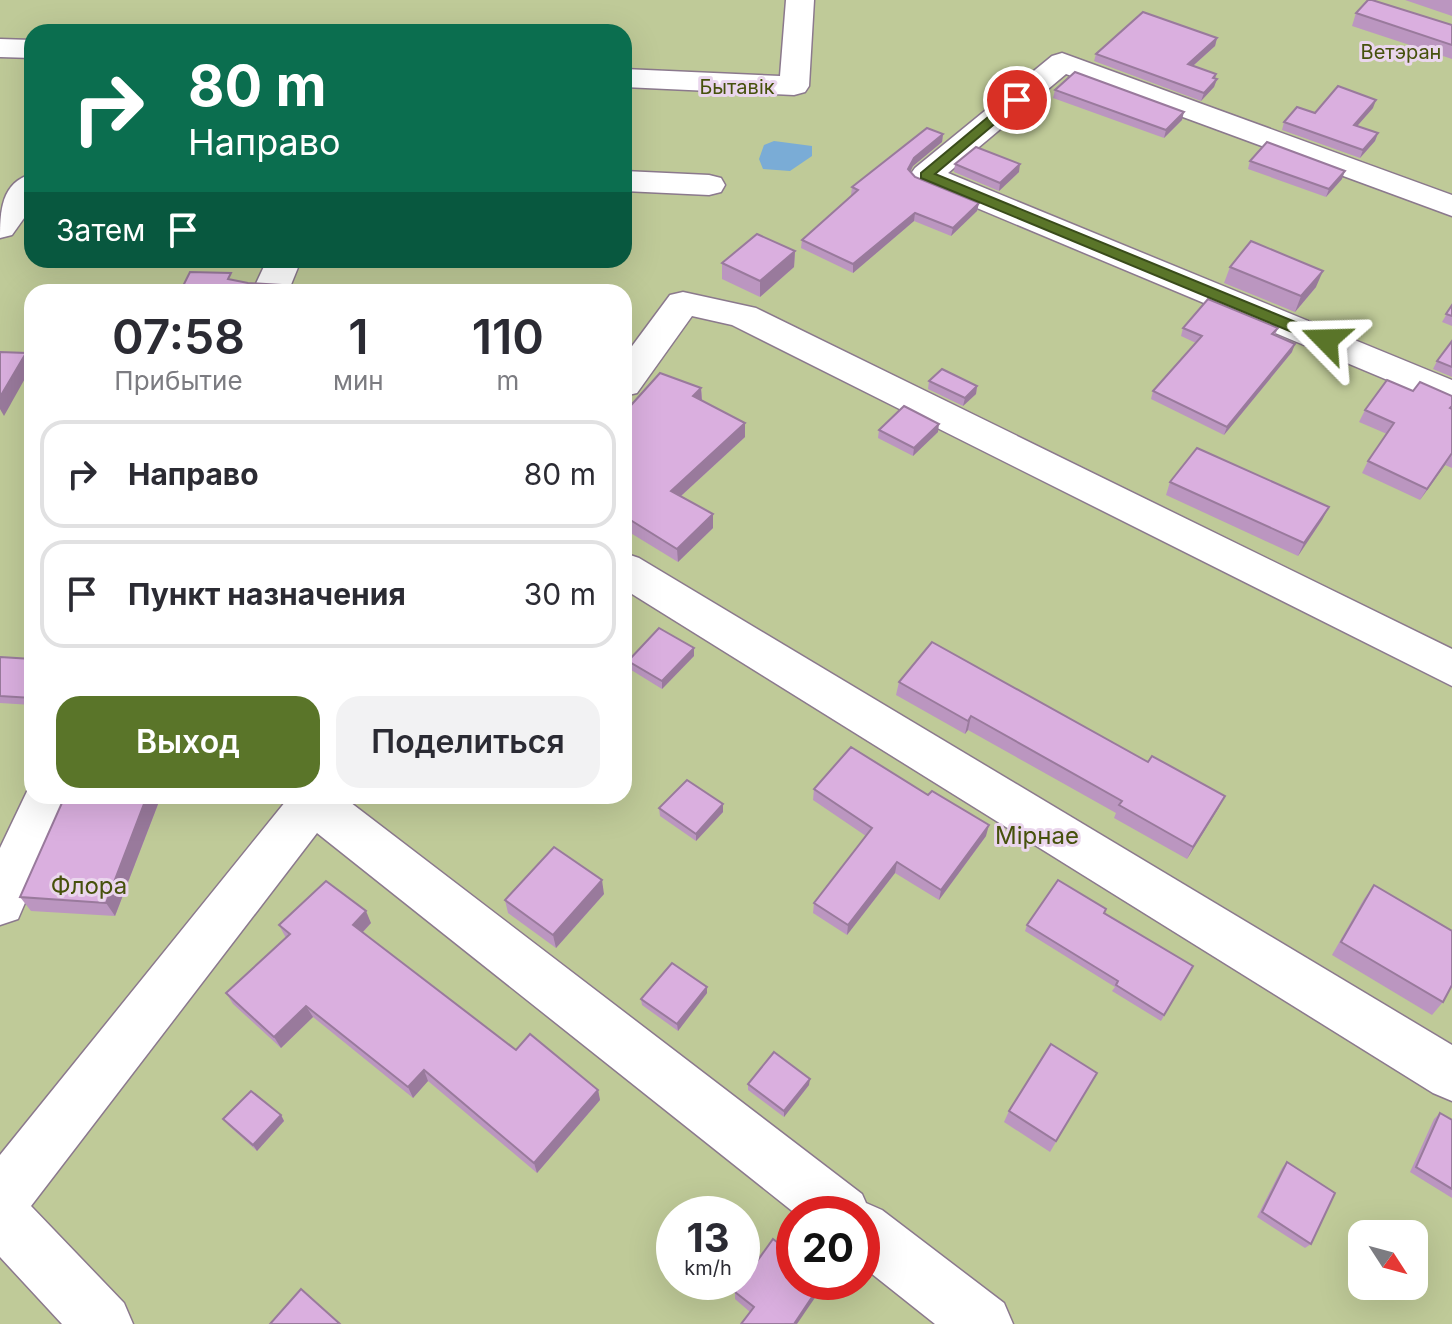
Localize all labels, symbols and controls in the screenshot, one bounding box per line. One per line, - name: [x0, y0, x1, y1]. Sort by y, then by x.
- park label: Ветэран: [1361, 40, 1441, 64]
- text: 80 m: [188, 52, 327, 120]
- icon: right: [56, 56, 160, 160]
- pin: [983, 66, 1051, 134]
- park label: Бытавік: [699, 75, 775, 99]
- icon: arrive: [995, 78, 1039, 122]
- text: Направо: [188, 120, 341, 164]
- icon: arrive: [161, 208, 205, 252]
- text: Затем: [56, 212, 145, 248]
- position arrow: [1284, 298, 1368, 382]
- text: 07:58: [112, 307, 245, 366]
- text: 1: [348, 307, 368, 366]
- text: 110: [472, 307, 544, 366]
- text: Прибытие: [114, 365, 243, 396]
- text: мин: [333, 365, 384, 396]
- text: m: [496, 365, 519, 396]
- icon: right: [60, 452, 104, 496]
- text: Направо: [128, 456, 259, 492]
- text: 80 m: [524, 456, 596, 492]
- icon: arrive: [60, 572, 104, 616]
- text: Пункт назначения: [128, 576, 406, 612]
- text: 30 m: [524, 576, 596, 612]
- button: Выход: [56, 696, 320, 788]
- button: Поделиться: [336, 696, 600, 788]
- park label: Мірнае: [995, 821, 1079, 850]
- park label: Флора: [51, 871, 127, 900]
- speed limit sign: 20: [776, 1196, 880, 1300]
- text: 13: [686, 1213, 730, 1262]
- north arrow: [1348, 1220, 1428, 1300]
- map controls: [1348, 1220, 1428, 1300]
- text: km/h: [684, 1256, 732, 1280]

